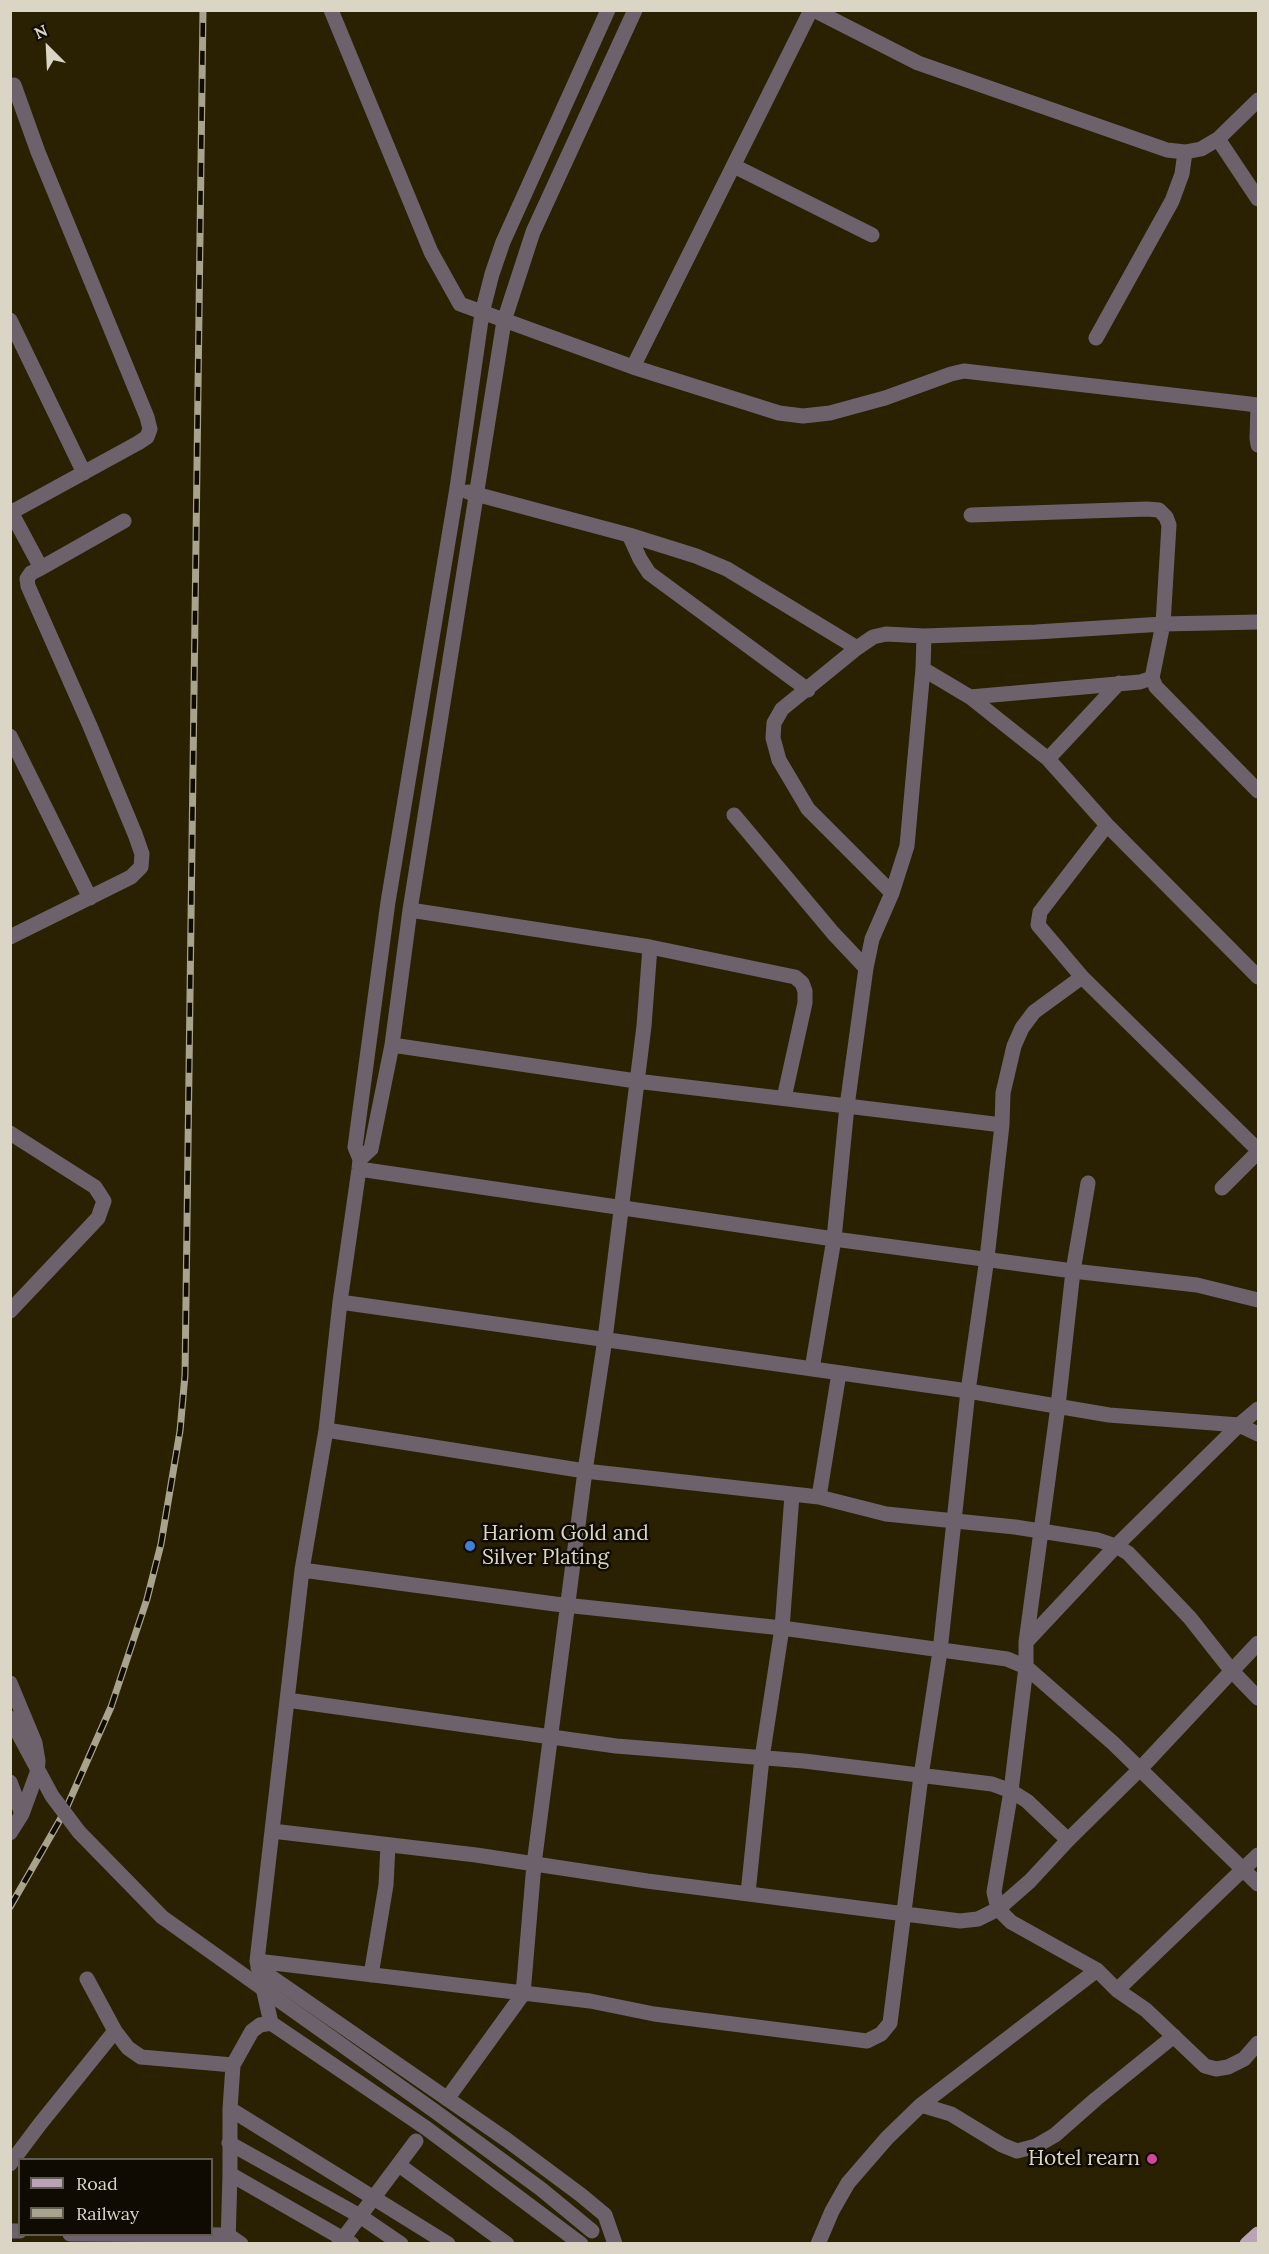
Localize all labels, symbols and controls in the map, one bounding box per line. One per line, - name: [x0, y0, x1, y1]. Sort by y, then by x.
- north arrow: [18, 18, 78, 78]
- text: N: [31, 20, 50, 43]
- place label: Hariom Gold and Silver Plating: [482, 1521, 649, 1571]
- marker: Hariom Gold and Silver Plating: [463, 1539, 477, 1553]
- place label: Hotel rearn: [1028, 2146, 1140, 2172]
- marker: Hotel rearn: [1145, 2152, 1159, 2166]
- legend: [18, 2158, 213, 2236]
- text: Road: [76, 2172, 118, 2195]
- text: Railway: [76, 2202, 139, 2225]

